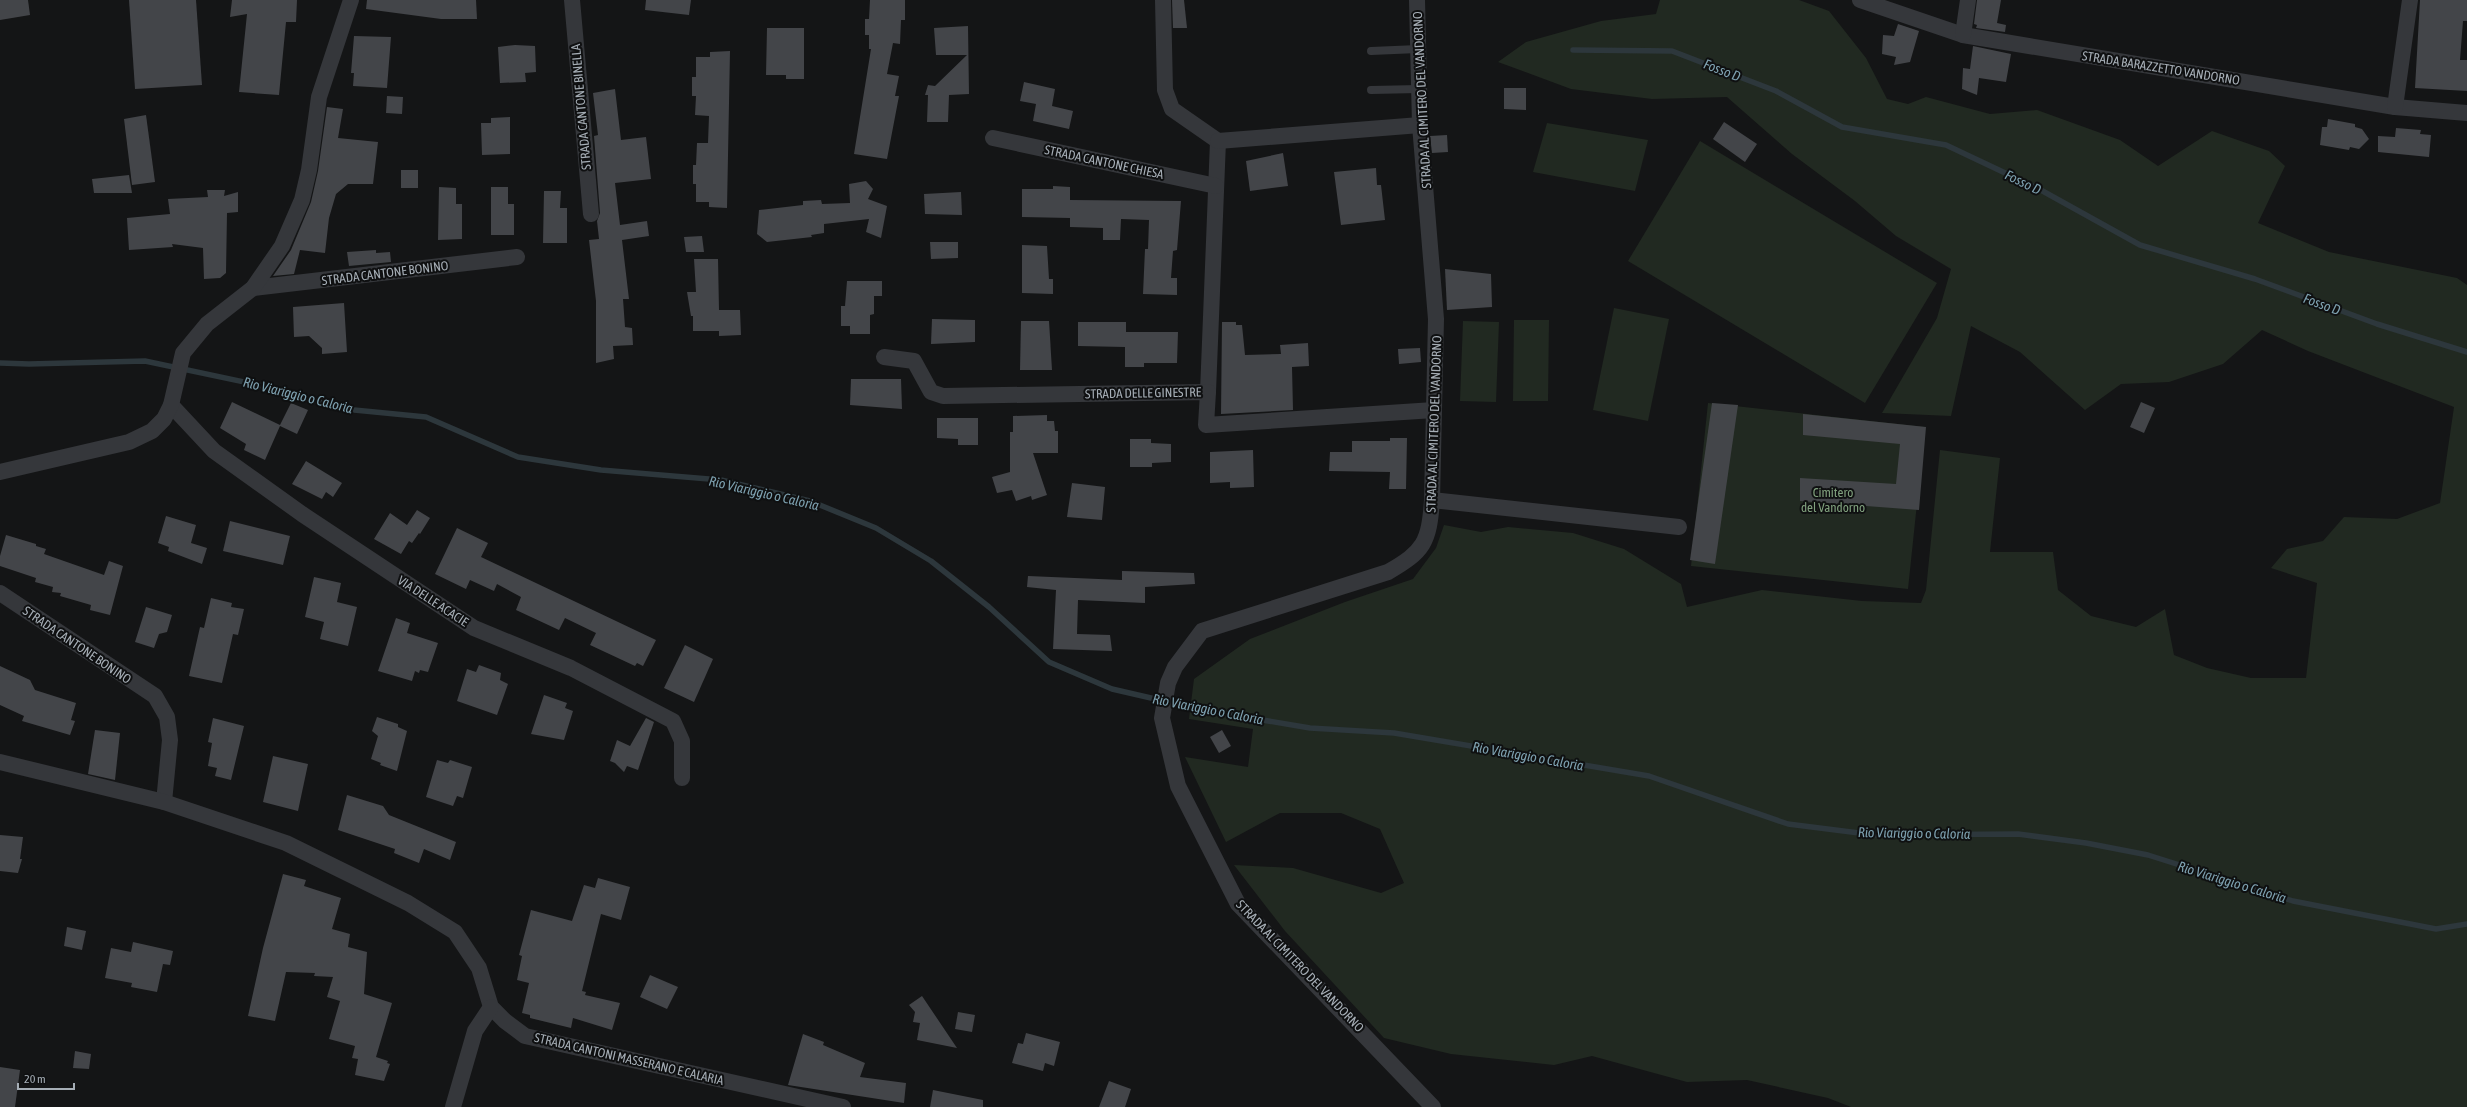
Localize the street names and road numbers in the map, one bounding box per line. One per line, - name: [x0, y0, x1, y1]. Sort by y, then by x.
- street label: STRADA AL CIMITERO DEL VANDORNO: [1410, 11, 1434, 189]
- street label: STRADA CANTONE BINELLA: [568, 43, 594, 171]
- street label: STRADA BARAZZETTO VANDORNO: [2081, 48, 2241, 88]
- street label: STRADA CANTONE CHIESA: [1043, 142, 1166, 182]
- street label: STRADA CANTONE BONINO: [321, 258, 450, 288]
- street label: STRADA AL CIMITERO DEL VANDORNO: [1423, 335, 1445, 513]
- street label: STRADA DELLE GINESTRE: [1085, 384, 1202, 402]
- street label: VIA DELLE ACACIE: [395, 573, 472, 630]
- street label: STRADA CANTONE BONINO: [20, 603, 134, 687]
- street label: STRADA AL CIMITERO DEL VANDORNO: [1233, 897, 1367, 1035]
- street label: STRADA CANTONI MASSERANO E CALARIA: [533, 1030, 726, 1088]

